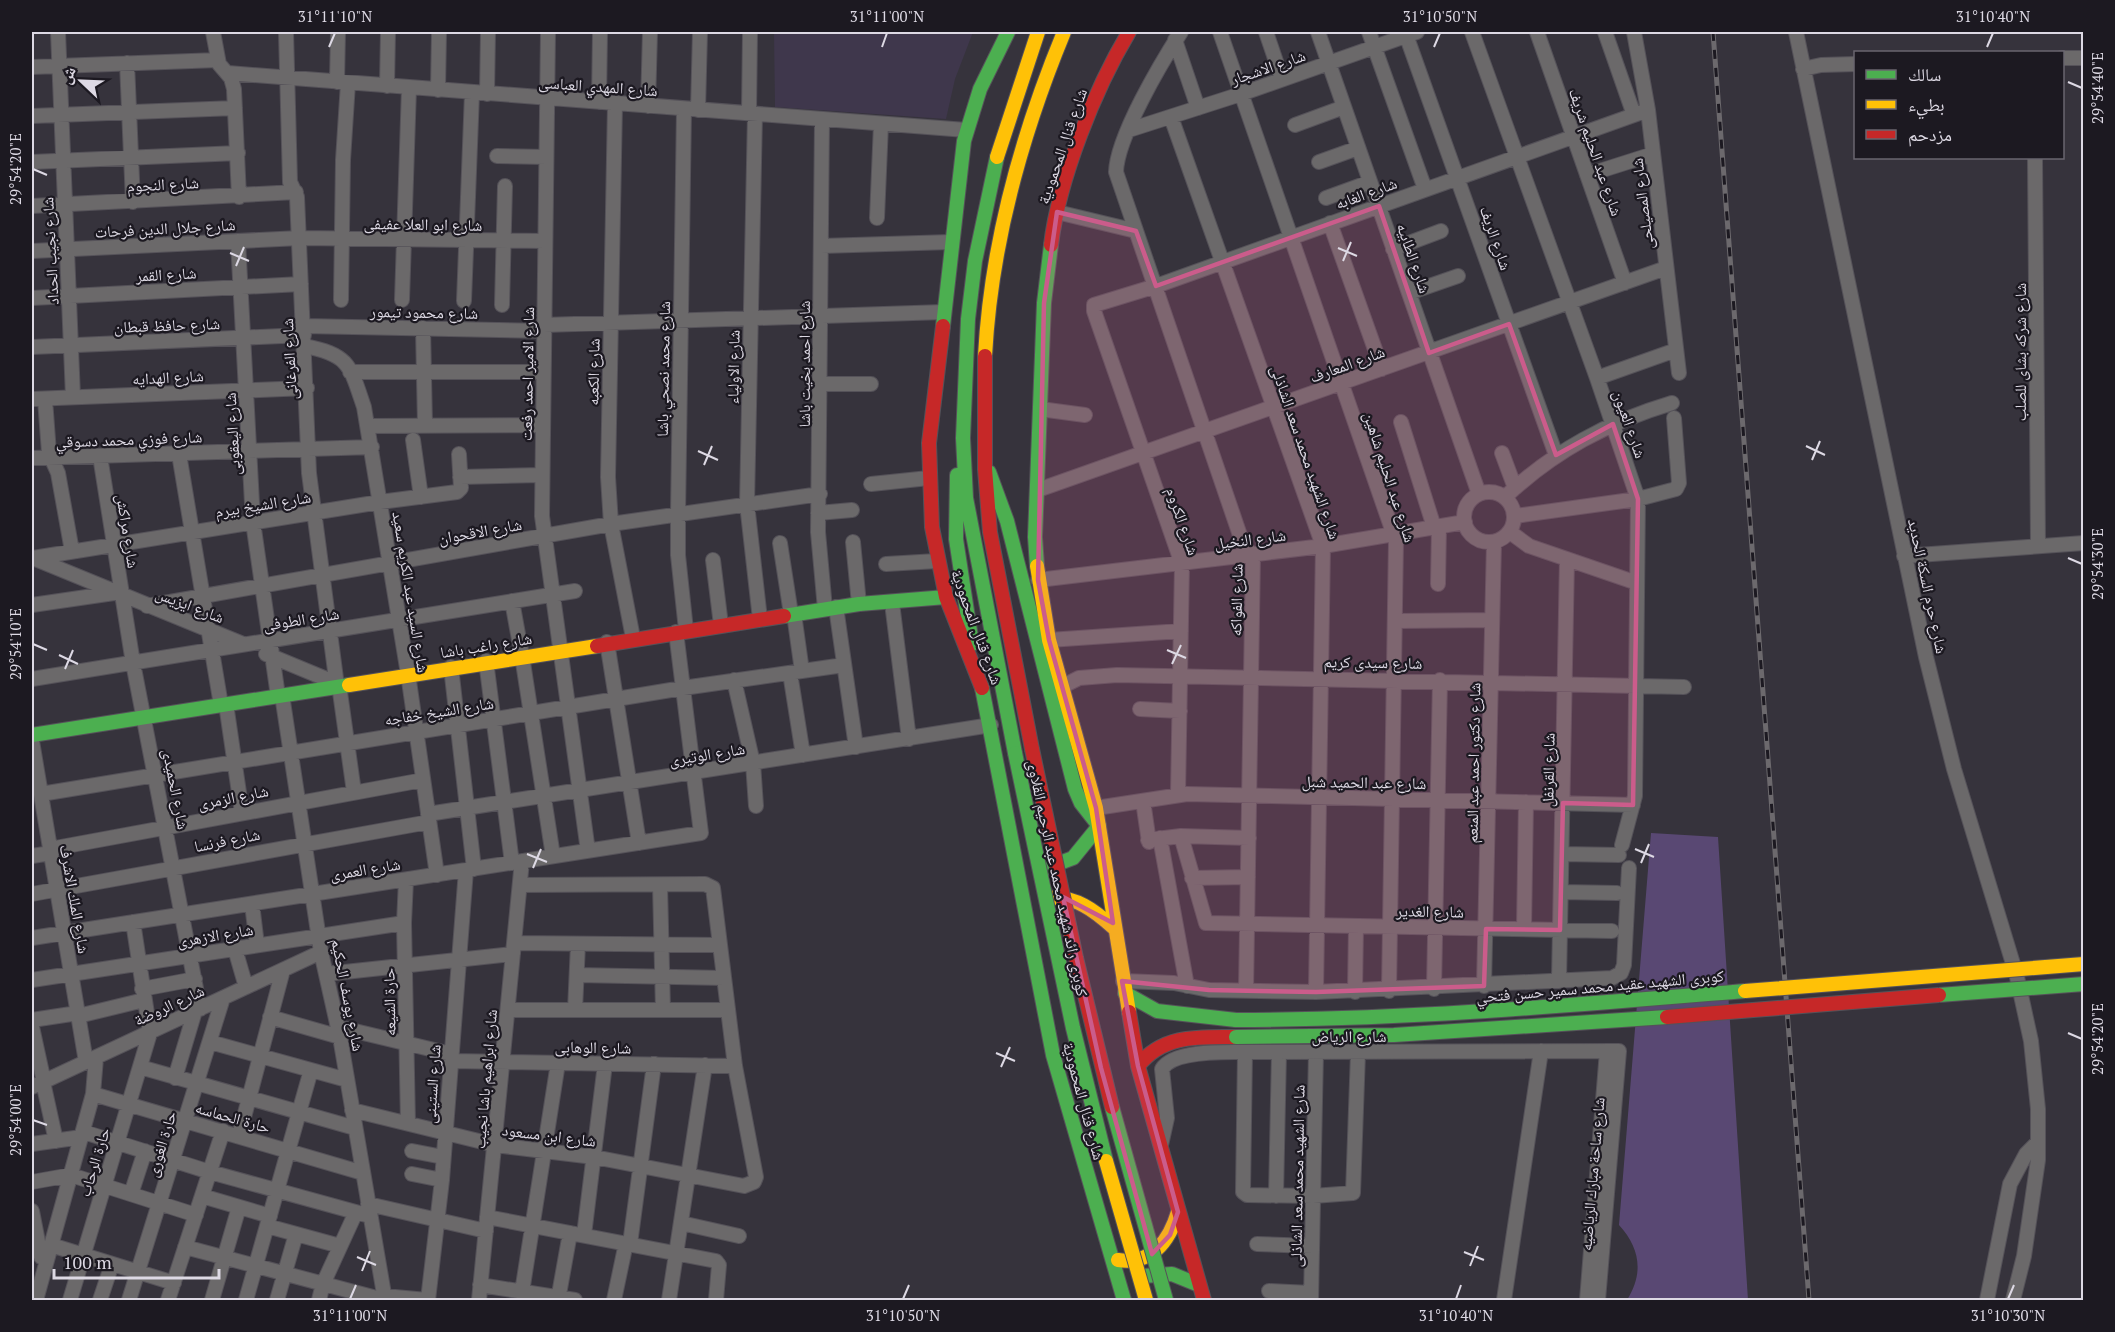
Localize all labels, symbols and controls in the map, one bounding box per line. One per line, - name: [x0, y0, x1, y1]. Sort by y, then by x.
- text: 31°11'10"N: [298, 6, 372, 26]
- text: 31°11'00"N: [850, 6, 924, 26]
- text: 31°10'50"N: [1403, 6, 1477, 26]
- text: 31°10'40"N: [1956, 6, 2030, 26]
- street label: شارع الاشجار: [1227, 44, 1308, 90]
- north arrow: [51, 51, 111, 111]
- legend: [1854, 51, 2064, 159]
- text: 29°54'40"E: [2087, 52, 2107, 124]
- text: سالك: [1908, 62, 1941, 86]
- text: ش: [54, 63, 81, 87]
- street label: شارع المهدي العباسى: [537, 71, 658, 103]
- street label: شارع قنال المحمودية: [1032, 85, 1092, 207]
- street label: شارع عبد الحليم شريف: [1564, 85, 1628, 219]
- text: بطيء: [1908, 92, 1945, 120]
- text: مزدحم: [1908, 122, 1952, 147]
- text: 29°54'20"E: [5, 133, 25, 205]
- street label: شارع المصيلحى: [1625, 157, 1659, 251]
- street label: شارع النجوم: [126, 171, 200, 197]
- street label: شارع الغابه: [1332, 172, 1400, 214]
- street label: شارع نجيب الحداد: [36, 197, 64, 305]
- street label: شارع الريف: [1475, 203, 1517, 273]
- street label: شارع ابو العلا عفيفى: [364, 212, 482, 236]
- street label: شارع جلال الدين فرحات: [94, 213, 236, 243]
- street label: شارع الطابيه: [1392, 220, 1436, 296]
- street label: شارع القمر: [134, 261, 197, 287]
- street label: شارع شركه بشاى للصلب: [2009, 283, 2031, 421]
- street label: شارع محمود تيمور: [369, 300, 478, 324]
- street label: شارع احمد بخيت باشا: [793, 300, 815, 428]
- street label: شارع محمد نصحي باشا: [651, 301, 677, 437]
- street label: شارع الامير احمد رفعت: [515, 307, 539, 441]
- street label: شارع حافظ قبطان: [113, 312, 221, 338]
- street label: شارع الفرغانى: [276, 318, 302, 400]
- street label: شارع الاولياء: [721, 330, 745, 404]
- street label: شارع الكعبه: [581, 338, 605, 406]
- street label: شارع المعارف: [1306, 340, 1388, 388]
- street label: شارع الشهيد محمد سعد الشاذلى: [1266, 362, 1346, 542]
- street label: شارع الهدايه: [132, 364, 204, 390]
- street label: شارع العيون: [1608, 387, 1652, 461]
- street label: شارع اليعقوبى: [219, 392, 245, 476]
- street label: شارع عبد الحليم شاهين: [1358, 409, 1422, 545]
- street label: شارع فوزي محمد دسوقي: [55, 425, 203, 455]
- street label: شارع الكروم: [1161, 484, 1205, 558]
- street label: شارع الشيخ بيرم: [213, 486, 313, 522]
- street label: شارع مراكش: [111, 492, 145, 570]
- street label: شارع السيد عبد الكريم سعيد: [387, 510, 435, 674]
- street label: شارع الاقحوان: [437, 513, 523, 549]
- street label: شارع حرم السكة الحديد: [1903, 516, 1953, 656]
- street label: شارع النخيل: [1213, 524, 1287, 554]
- text: 29°54'30"E: [2087, 528, 2107, 600]
- street label: شارع الفواكه: [1224, 563, 1248, 637]
- street label: شارع قنال المحمودية: [946, 566, 1008, 688]
- street label: شارع ايزيس: [153, 582, 227, 628]
- street label: شارع الطوفى: [261, 602, 341, 636]
- text: 29°54'10"E: [5, 608, 25, 680]
- street label: شارع راغب باشا: [439, 627, 533, 663]
- street label: شارع سيدى كريم: [1323, 650, 1423, 674]
- street label: شارع دكتور احمد عبد المنعم: [1461, 682, 1485, 844]
- street label: شارع الشيخ خفاجه: [383, 692, 495, 730]
- street label: شارع القرنفل: [1536, 733, 1560, 807]
- street label: شارع الوتيرى: [667, 737, 747, 771]
- street label: شارع الحميدى: [157, 747, 195, 831]
- street label: كوبرى رائد شهيد محمد عبد الرحيم القلاوى: [1022, 758, 1094, 999]
- street label: شارع عبد الحميد شبل: [1301, 770, 1427, 794]
- street label: شارع الزمرى: [196, 779, 270, 815]
- street label: شارع فرنسا: [192, 823, 262, 857]
- street label: شارع الملك الاشرف: [55, 843, 95, 955]
- street label: شارع العمرى: [328, 853, 402, 885]
- street label: شارع الغدير: [1395, 899, 1464, 923]
- street label: شارع الازهرى: [175, 918, 255, 952]
- street label: شارع يوسف الحكيم: [326, 937, 370, 1053]
- street label: كوبرى الشهيد عقيد محمد سمير حسن فتحي: [1475, 964, 1725, 1010]
- street label: حارة الشيعه: [377, 968, 401, 1036]
- street label: شارع الروضة: [130, 979, 208, 1031]
- text: 29°54'20"E: [2087, 1003, 2107, 1075]
- street label: شارع ابراهيم باشا نجيب: [468, 1008, 502, 1150]
- street label: شارع الرياض: [1311, 1025, 1387, 1047]
- street label: شارع الوهابى: [555, 1035, 631, 1059]
- street label: شارع قنال المحمودية: [1058, 1040, 1110, 1162]
- street label: شارع الستينى: [418, 1044, 446, 1124]
- text: 29°54'00"E: [5, 1084, 25, 1156]
- street label: شارع الشهيد محمد سعد الشاذلى: [1284, 1084, 1310, 1268]
- street label: حارة الحماسه: [193, 1096, 273, 1138]
- street label: شارع ساحة مبارك الرياضيه: [1574, 1096, 1610, 1252]
- street label: حارة الغورى: [141, 1108, 181, 1180]
- street label: شارع ابن مسعود: [501, 1118, 597, 1152]
- street label: حارة الرحاب: [73, 1125, 115, 1199]
- scale bar: [54, 1242, 219, 1280]
- text: 100 m: [63, 1250, 112, 1274]
- text: 31°11'00"N: [313, 1305, 387, 1325]
- text: 31°10'50"N: [866, 1305, 940, 1325]
- text: 31°10'40"N: [1419, 1305, 1493, 1325]
- text: 31°10'30"N: [1971, 1305, 2045, 1325]

